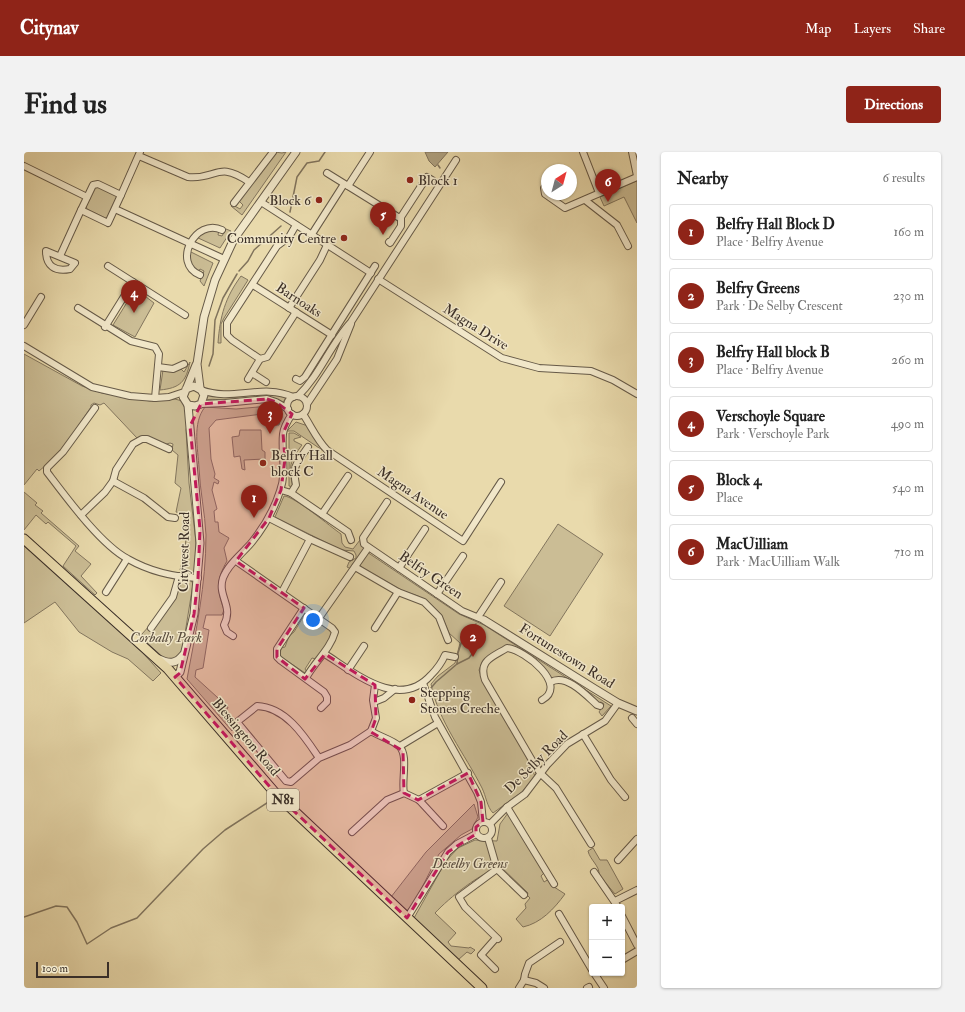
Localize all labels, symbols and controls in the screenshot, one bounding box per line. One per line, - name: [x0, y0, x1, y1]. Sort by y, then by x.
- text: Citynav: [20, 16, 79, 40]
- text: Map: [805, 20, 831, 37]
- text: Layers: [853, 20, 891, 37]
- text: Share: [913, 20, 945, 37]
- button: Directions: [846, 86, 941, 123]
- text: Find us: [24, 87, 107, 122]
- north arrow: [541, 164, 577, 200]
- text: Nearby: [677, 168, 728, 189]
- pin: 6: [595, 169, 621, 202]
- text: 6 results: [882, 170, 925, 186]
- place label: Block 1: [418, 172, 458, 189]
- marker: Block 1: [405, 175, 415, 185]
- place label: Block 6: [269, 192, 312, 209]
- marker: Block 6: [314, 195, 324, 205]
- pin: 5: [370, 202, 396, 235]
- text: Belfry Hall Block D: [716, 215, 835, 234]
- text: 1: [689, 224, 693, 240]
- text: 160 m: [893, 224, 924, 240]
- place label: Community Centre: [227, 230, 336, 248]
- marker: Community Centre: [339, 233, 349, 243]
- text: Place · Belfry Avenue: [716, 234, 823, 250]
- street label: Barnoaks: [273, 279, 325, 321]
- text: Belfry Greens: [716, 279, 800, 298]
- pin: 4: [121, 280, 147, 313]
- text: 2: [688, 288, 694, 304]
- text: 230 m: [893, 288, 924, 304]
- text: Park · De Selby Crescent: [716, 298, 843, 314]
- street label: Magna Drive: [440, 300, 512, 354]
- text: Belfry Hall block B: [716, 343, 830, 362]
- text: 3: [689, 352, 694, 368]
- text: 260 m: [891, 352, 924, 368]
- text: Place · Belfry Avenue: [716, 362, 823, 378]
- pin: 3: [257, 401, 283, 434]
- text: Verschoyle Square: [716, 407, 825, 426]
- text: 4: [687, 416, 695, 432]
- text: 490 m: [891, 416, 924, 432]
- text: Park · Verschoyle Park: [716, 426, 830, 442]
- place label: Belfry Hall block C: [271, 447, 333, 480]
- marker: Belfry Hall block C: [258, 458, 268, 468]
- street label: Magna Avenue: [374, 463, 452, 523]
- text: Block 4: [716, 471, 761, 490]
- text: 5: [688, 480, 694, 496]
- text: 540 m: [892, 480, 924, 496]
- pin: 1: [241, 485, 267, 518]
- text: Place: [716, 490, 743, 506]
- street label: Citywest Road: [175, 512, 194, 592]
- text: MacUilliam: [716, 535, 788, 554]
- text: 6: [688, 544, 694, 560]
- text: 710 m: [894, 544, 924, 560]
- street label: Belfry Green: [395, 547, 466, 603]
- text: Park · MacUilliam Walk: [716, 554, 840, 570]
- your location: [303, 610, 323, 630]
- street label: Fortunestown Road: [516, 620, 618, 692]
- pin: 2: [460, 624, 486, 657]
- park label: Corbally Park: [130, 629, 202, 646]
- place label: Stepping Stones Creche: [420, 684, 500, 717]
- street label: Blessington Road: [208, 695, 284, 780]
- marker: Stepping Stones Creche: [407, 695, 417, 705]
- street label: De Selby Road: [501, 727, 572, 798]
- road number: N81: [267, 789, 299, 811]
- park label: Deselby Greens: [431, 855, 509, 872]
- map controls: [589, 904, 625, 976]
- button: +: [589, 904, 625, 940]
- button: −: [589, 940, 625, 976]
- scale bar: [36, 960, 109, 979]
- text: 100 m: [42, 962, 68, 975]

